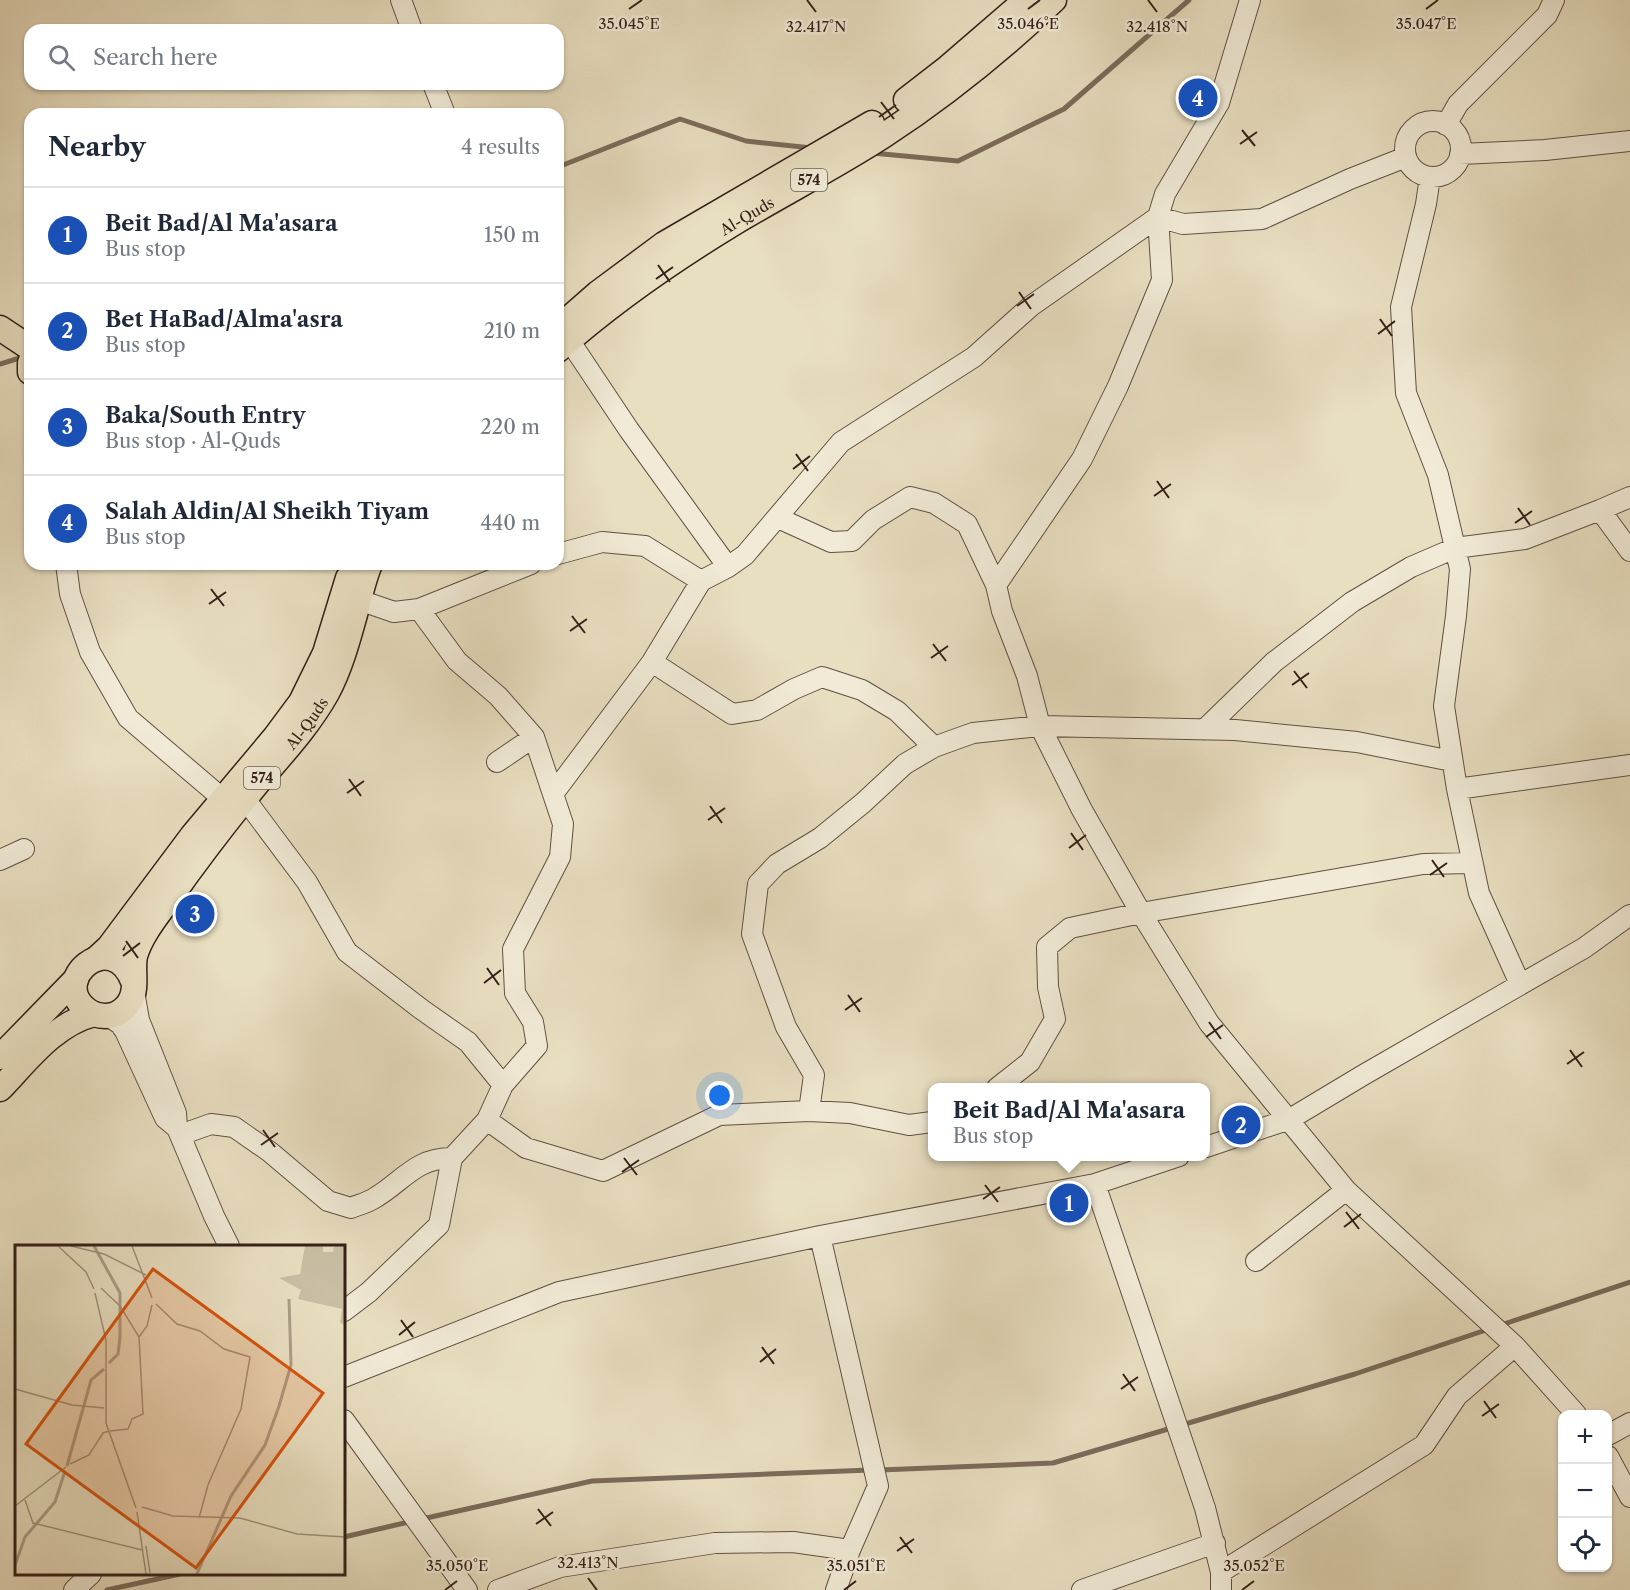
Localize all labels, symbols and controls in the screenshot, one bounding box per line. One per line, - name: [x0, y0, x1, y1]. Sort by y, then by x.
- text: 35.045°E: [598, 14, 660, 33]
- text: 35.046°E: [997, 14, 1059, 33]
- text: 35.047°E: [1396, 14, 1456, 33]
- text: 32.417°N: [786, 17, 846, 36]
- text: 32.418°N: [1126, 17, 1188, 36]
- search box: [24, 24, 564, 90]
- icon: search: [45, 41, 78, 74]
- text: Search here: [93, 44, 218, 71]
- pin: 4: [1178, 76, 1218, 120]
- text: Nearby: [48, 131, 146, 163]
- text: 4 results: [461, 135, 540, 159]
- road number: 574: [791, 169, 827, 191]
- street label: Al-Quds: [715, 192, 777, 240]
- text: Beit Bad/Al Ma'asara: [105, 210, 338, 237]
- text: 1: [63, 223, 72, 247]
- text: 150 m: [484, 223, 540, 247]
- text: Bus stop: [105, 237, 186, 261]
- text: Bet HaBad/Alma'asra: [105, 306, 343, 333]
- text: 2: [62, 319, 73, 343]
- text: 210 m: [483, 319, 540, 343]
- text: Bus stop: [105, 333, 186, 357]
- text: Baka/South Entry: [105, 402, 305, 429]
- text: 3: [62, 415, 73, 439]
- text: 220 m: [480, 415, 540, 439]
- text: Bus stop · Al-Quds: [105, 429, 281, 453]
- text: Salah Aldin/Al Sheikh Tiyam: [105, 498, 429, 525]
- text: 4: [62, 511, 73, 535]
- text: 440 m: [480, 511, 540, 535]
- text: Bus stop: [105, 525, 186, 549]
- street label: Al-Quds: [281, 694, 332, 754]
- road number: 574: [244, 767, 280, 789]
- pin: 3: [176, 892, 214, 936]
- your location: [705, 1081, 734, 1110]
- popup: [928, 1083, 1210, 1161]
- text: Beit Bad/Al Ma'asara: [953, 1097, 1185, 1124]
- pin: 2: [1222, 1102, 1260, 1148]
- text: Bus stop: [953, 1124, 1033, 1148]
- pin: 1: [1050, 1180, 1088, 1226]
- inset map: [15, 1245, 345, 1575]
- map controls: [1558, 1410, 1612, 1572]
- button: +: [1558, 1410, 1612, 1464]
- button: −: [1558, 1464, 1612, 1518]
- button: locate: [1558, 1518, 1612, 1572]
- text: 32.413°N: [557, 1553, 619, 1572]
- text: 35.050°E: [426, 1556, 488, 1575]
- text: 35.051°E: [826, 1556, 886, 1575]
- text: 35.052°E: [1223, 1556, 1285, 1575]

